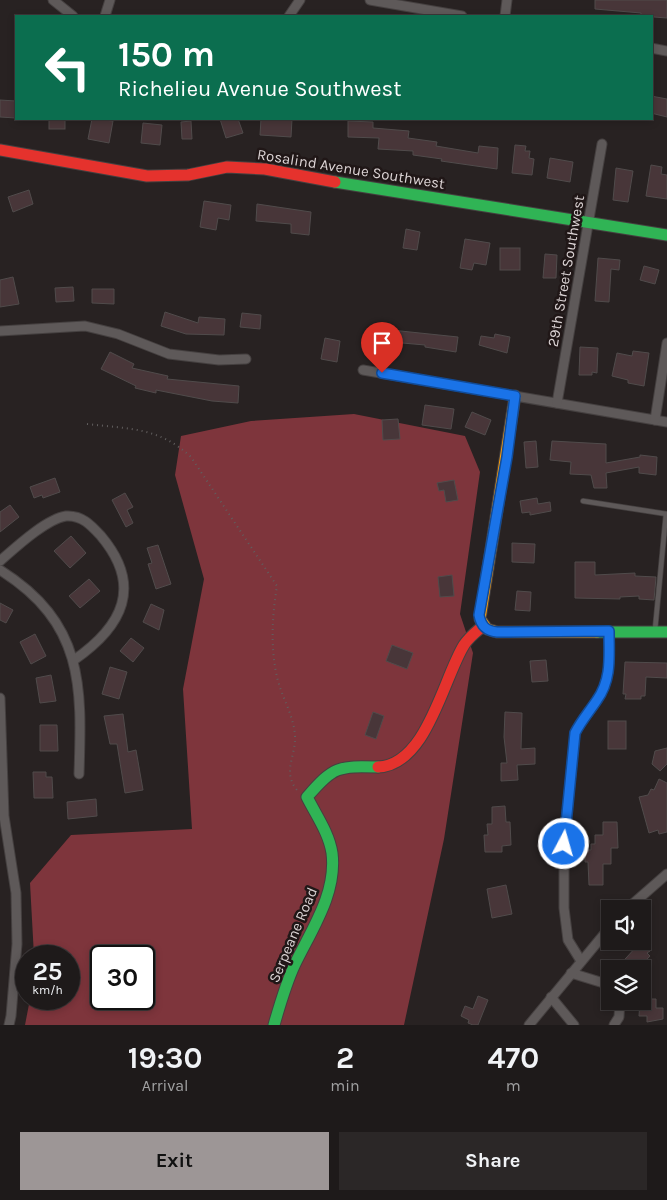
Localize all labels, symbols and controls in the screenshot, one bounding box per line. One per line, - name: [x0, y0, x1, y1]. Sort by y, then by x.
- text: 150 m: [118, 34, 215, 75]
- icon: left: [35, 35, 100, 100]
- text: Richelieu Avenue Southwest: [118, 76, 401, 102]
- street label: Rosalind Avenue Southwest: [256, 145, 446, 193]
- street label: 29th Street Southwest: [544, 193, 588, 348]
- pin: [361, 322, 403, 373]
- icon: arrive: [368, 329, 396, 357]
- position arrow: [537, 817, 589, 869]
- street label: Serpeane Road: [265, 885, 321, 985]
- map controls: [601, 900, 651, 1010]
- button: sound: [601, 900, 651, 950]
- speed limit sign: 30: [90, 945, 155, 1010]
- text: 25: [33, 957, 62, 986]
- button: layers: [601, 960, 651, 1010]
- text: km/h: [32, 983, 63, 997]
- text: 19:30: [128, 1040, 202, 1076]
- text: 2: [336, 1040, 354, 1076]
- text: 470: [487, 1040, 539, 1076]
- text: Arrival: [142, 1076, 189, 1095]
- text: min: [330, 1076, 360, 1095]
- text: m: [506, 1076, 521, 1095]
- button: Exit: [20, 1132, 329, 1190]
- button: Share: [339, 1132, 647, 1190]

